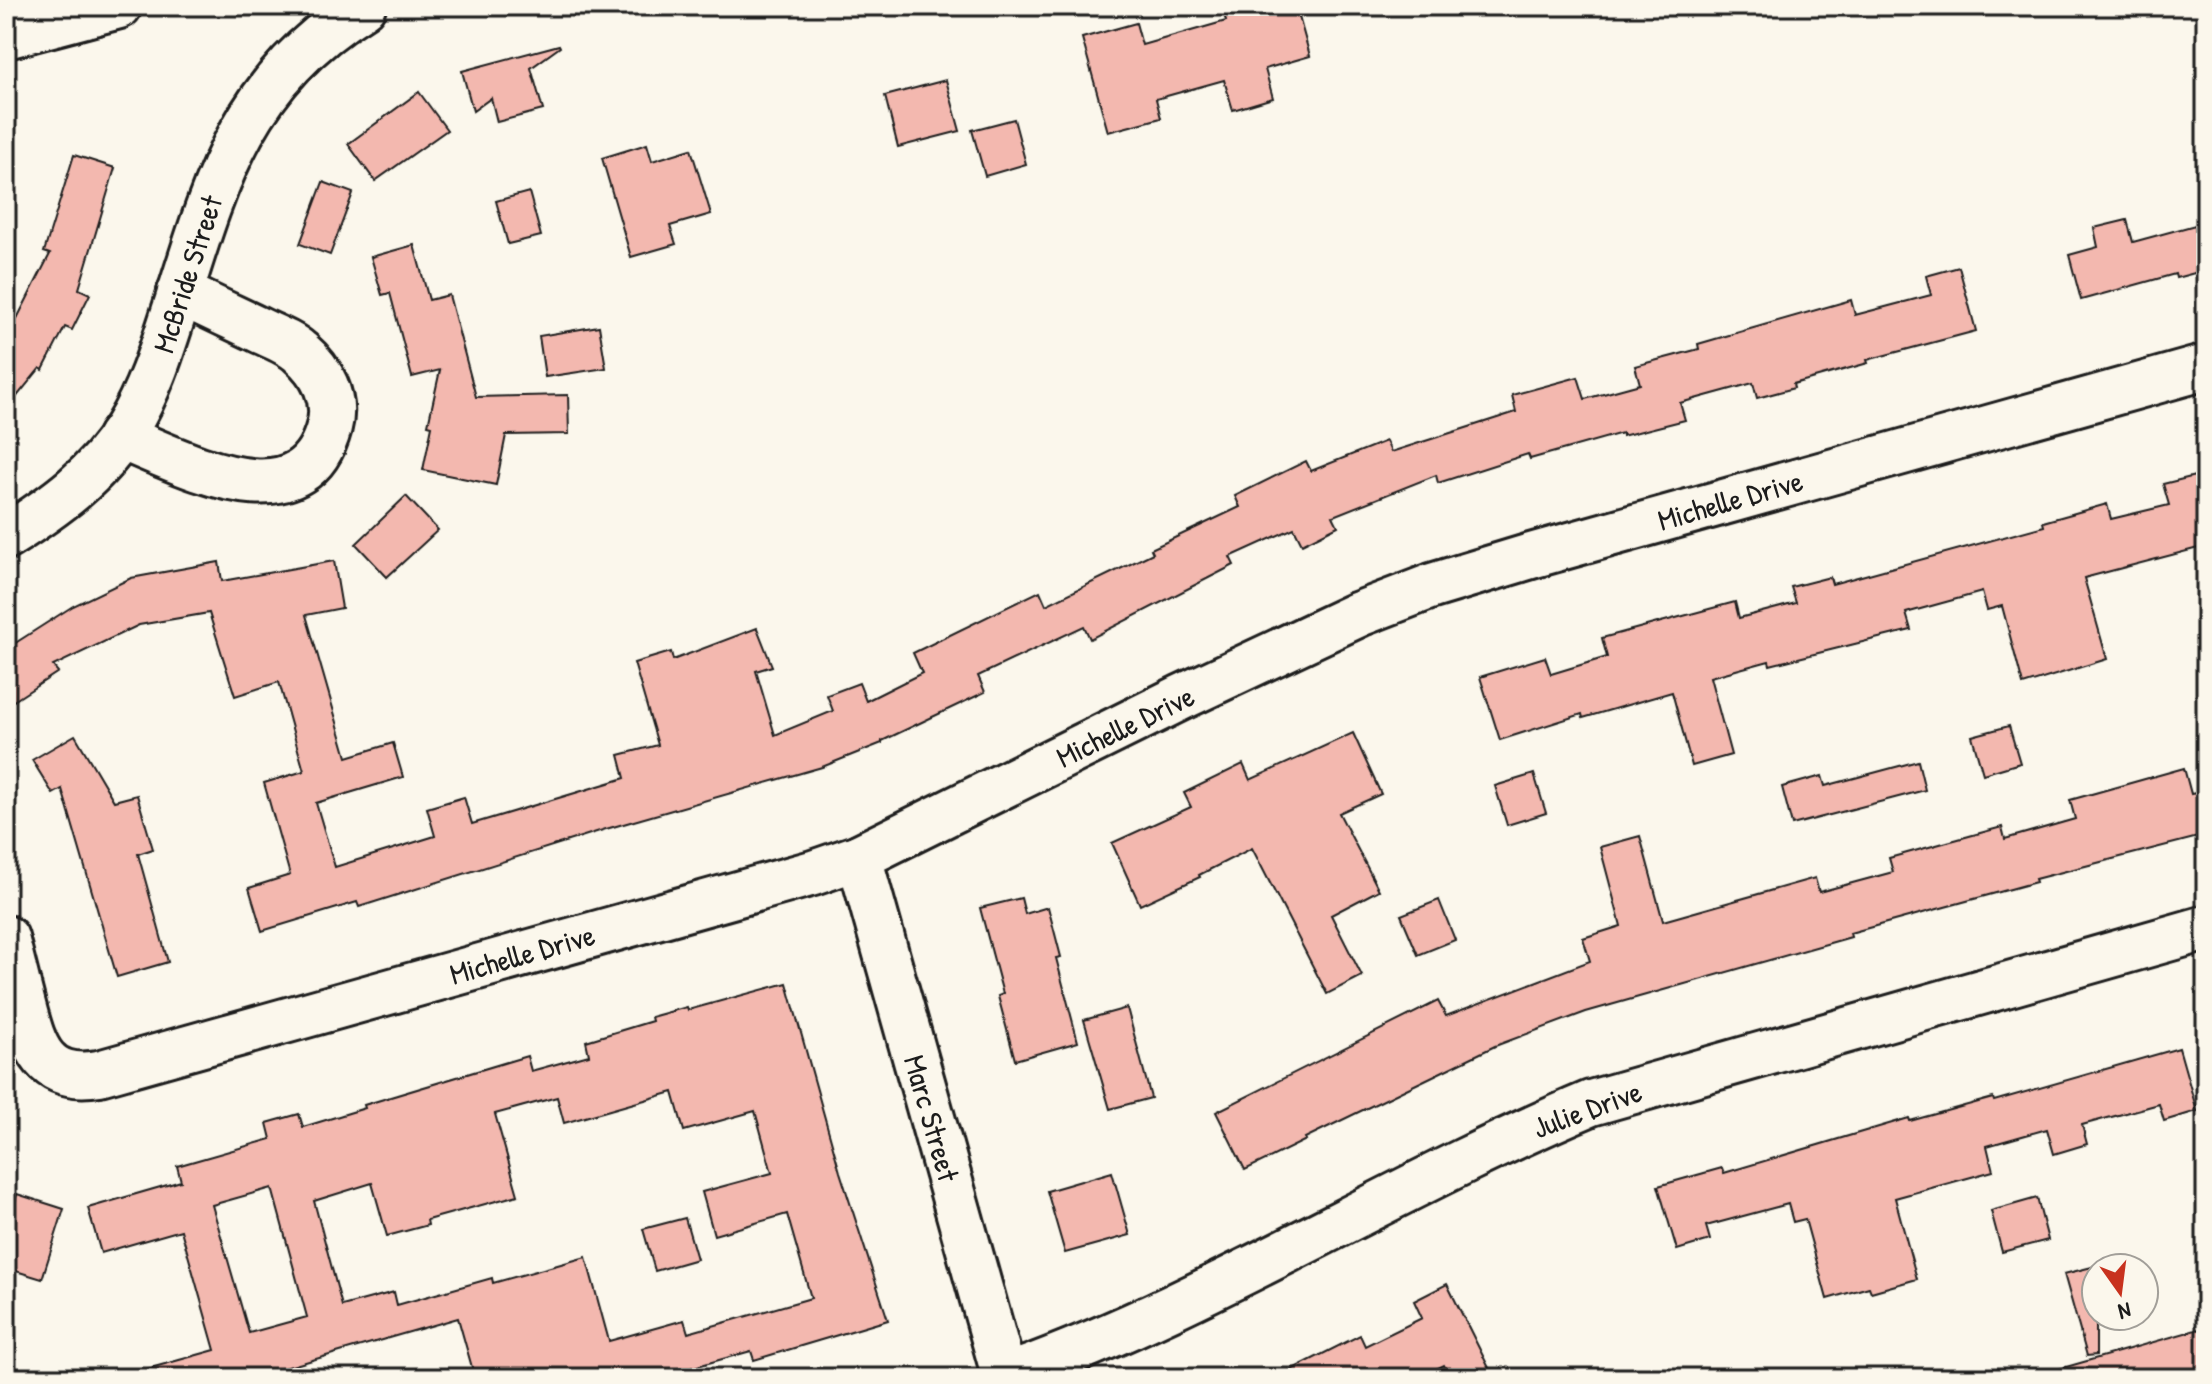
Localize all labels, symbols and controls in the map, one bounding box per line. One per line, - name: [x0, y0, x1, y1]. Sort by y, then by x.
- street label: McBride Street: [143, 190, 231, 358]
- street label: Michelle Drive: [1653, 460, 1807, 540]
- street label: Michelle Drive: [1049, 675, 1201, 777]
- street label: Michelle Drive: [445, 914, 599, 994]
- street label: Marc Street: [895, 1050, 969, 1186]
- street label: Julie Drive: [1527, 1071, 1647, 1147]
- north arrow: [2080, 1252, 2160, 1332]
- text: N: [2115, 1295, 2134, 1327]

